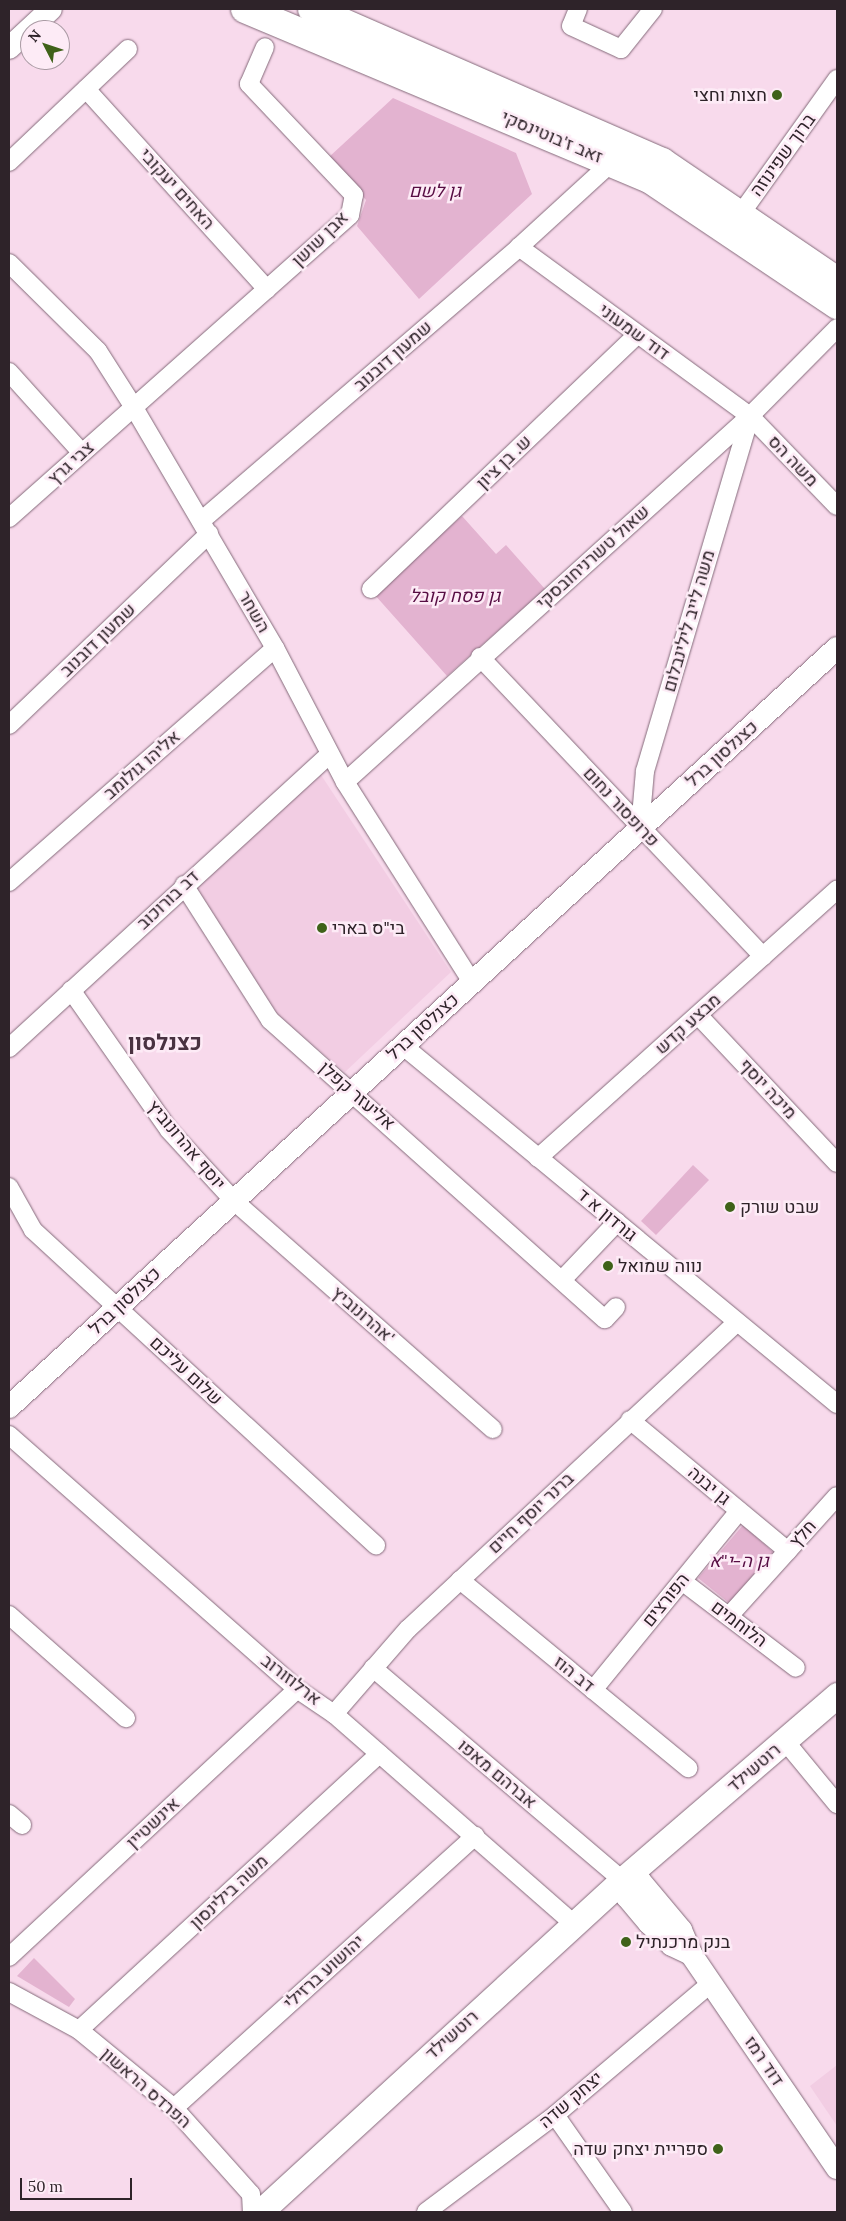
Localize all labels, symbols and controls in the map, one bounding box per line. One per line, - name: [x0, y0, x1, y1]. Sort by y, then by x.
- north arrow: [20, 20, 70, 70]
- text: N: [24, 26, 45, 46]
- place label: חצות וחצי: [693, 84, 767, 106]
- marker: חצות וחצי: [771, 89, 783, 101]
- street label: זאב ז'בוטינסקי: [498, 106, 606, 168]
- street label: ברוך שפינוזה: [746, 109, 820, 201]
- street label: האחים יעקובי: [135, 144, 219, 234]
- park label: גן לשם: [409, 180, 461, 202]
- street label: אבן שושן: [287, 207, 353, 271]
- street label: דוד שמעוני: [594, 299, 674, 365]
- street label: שמעון דובנוב: [349, 316, 437, 396]
- street label: ש. בן ציון: [472, 430, 536, 494]
- street label: משה הס: [763, 431, 823, 491]
- street label: צבי גרץ: [43, 437, 99, 489]
- street label: שאול טשרניחובסקי: [532, 500, 654, 614]
- street label: משה לייב לילינבלום: [658, 548, 720, 694]
- park label: גן פסח קובל: [410, 585, 500, 607]
- street label: השחר: [233, 587, 275, 637]
- street label: שמעון דובנוב: [56, 599, 140, 681]
- street label: כצנלסון ברל: [682, 716, 762, 792]
- street label: אליהו גולומב: [99, 726, 185, 804]
- street label: פרופסור נחום: [579, 763, 663, 851]
- street label: דב בורוכוב: [132, 866, 204, 934]
- place label: בי"ס בארי: [332, 917, 405, 939]
- marker: בי"ס בארי: [316, 922, 328, 934]
- street label: כצנלסון ברל: [383, 989, 463, 1065]
- street label: מבצע קדש: [651, 989, 725, 1059]
- district label: כצנלסון: [128, 1030, 202, 1056]
- street label: מיכה יוסף: [735, 1054, 801, 1124]
- street label: אליעזר קפלן: [315, 1057, 399, 1135]
- street label: יוסף אהרונוביץ: [142, 1096, 230, 1194]
- street label: גורדון א ד: [573, 1184, 641, 1246]
- place label: שבט שורק: [740, 1196, 819, 1218]
- marker: שבט שורק: [724, 1201, 736, 1213]
- place label: נווה שמואל: [618, 1255, 702, 1277]
- marker: נווה שמואל: [602, 1260, 614, 1272]
- street label: כצנלסון ברל: [85, 1263, 165, 1339]
- street label: אהרונוביץ': [327, 1282, 399, 1348]
- street label: שלום עליכם: [145, 1332, 227, 1410]
- street label: גן יבנה: [683, 1462, 735, 1510]
- street label: ברנר יוסף חיים: [484, 1468, 578, 1558]
- street label: חלץ: [785, 1516, 821, 1552]
- park label: גן ה-י"א: [709, 1550, 769, 1572]
- street label: הפורצים: [638, 1569, 694, 1631]
- street label: הלוחמים: [707, 1596, 771, 1652]
- street label: ארלוזורוב: [257, 1650, 325, 1710]
- street label: דב הוז: [549, 1651, 599, 1697]
- street label: אברהם מאפו: [453, 1735, 541, 1813]
- street label: רוטשילד: [723, 1739, 785, 1797]
- street label: אינשטיין: [122, 1793, 184, 1853]
- street label: משה בילינסון: [185, 1850, 273, 1934]
- street label: יהושוע ברזילי: [279, 1930, 369, 2014]
- place label: בנק מרכנתיל: [636, 1931, 730, 1953]
- marker: בנק מרכנתיל: [620, 1936, 632, 1948]
- street label: רוטשילד: [421, 2006, 483, 2064]
- street label: דוד רמז: [740, 2032, 788, 2090]
- street label: הפרדס הראשון: [97, 2043, 195, 2133]
- street label: יצחק שדה: [535, 2067, 607, 2133]
- place label: ספריית יצחק שדה: [573, 2138, 708, 2160]
- marker: ספריית יצחק שדה: [712, 2143, 724, 2155]
- scale bar: [22, 2168, 135, 2200]
- text: 50 m: [28, 2177, 63, 2196]

